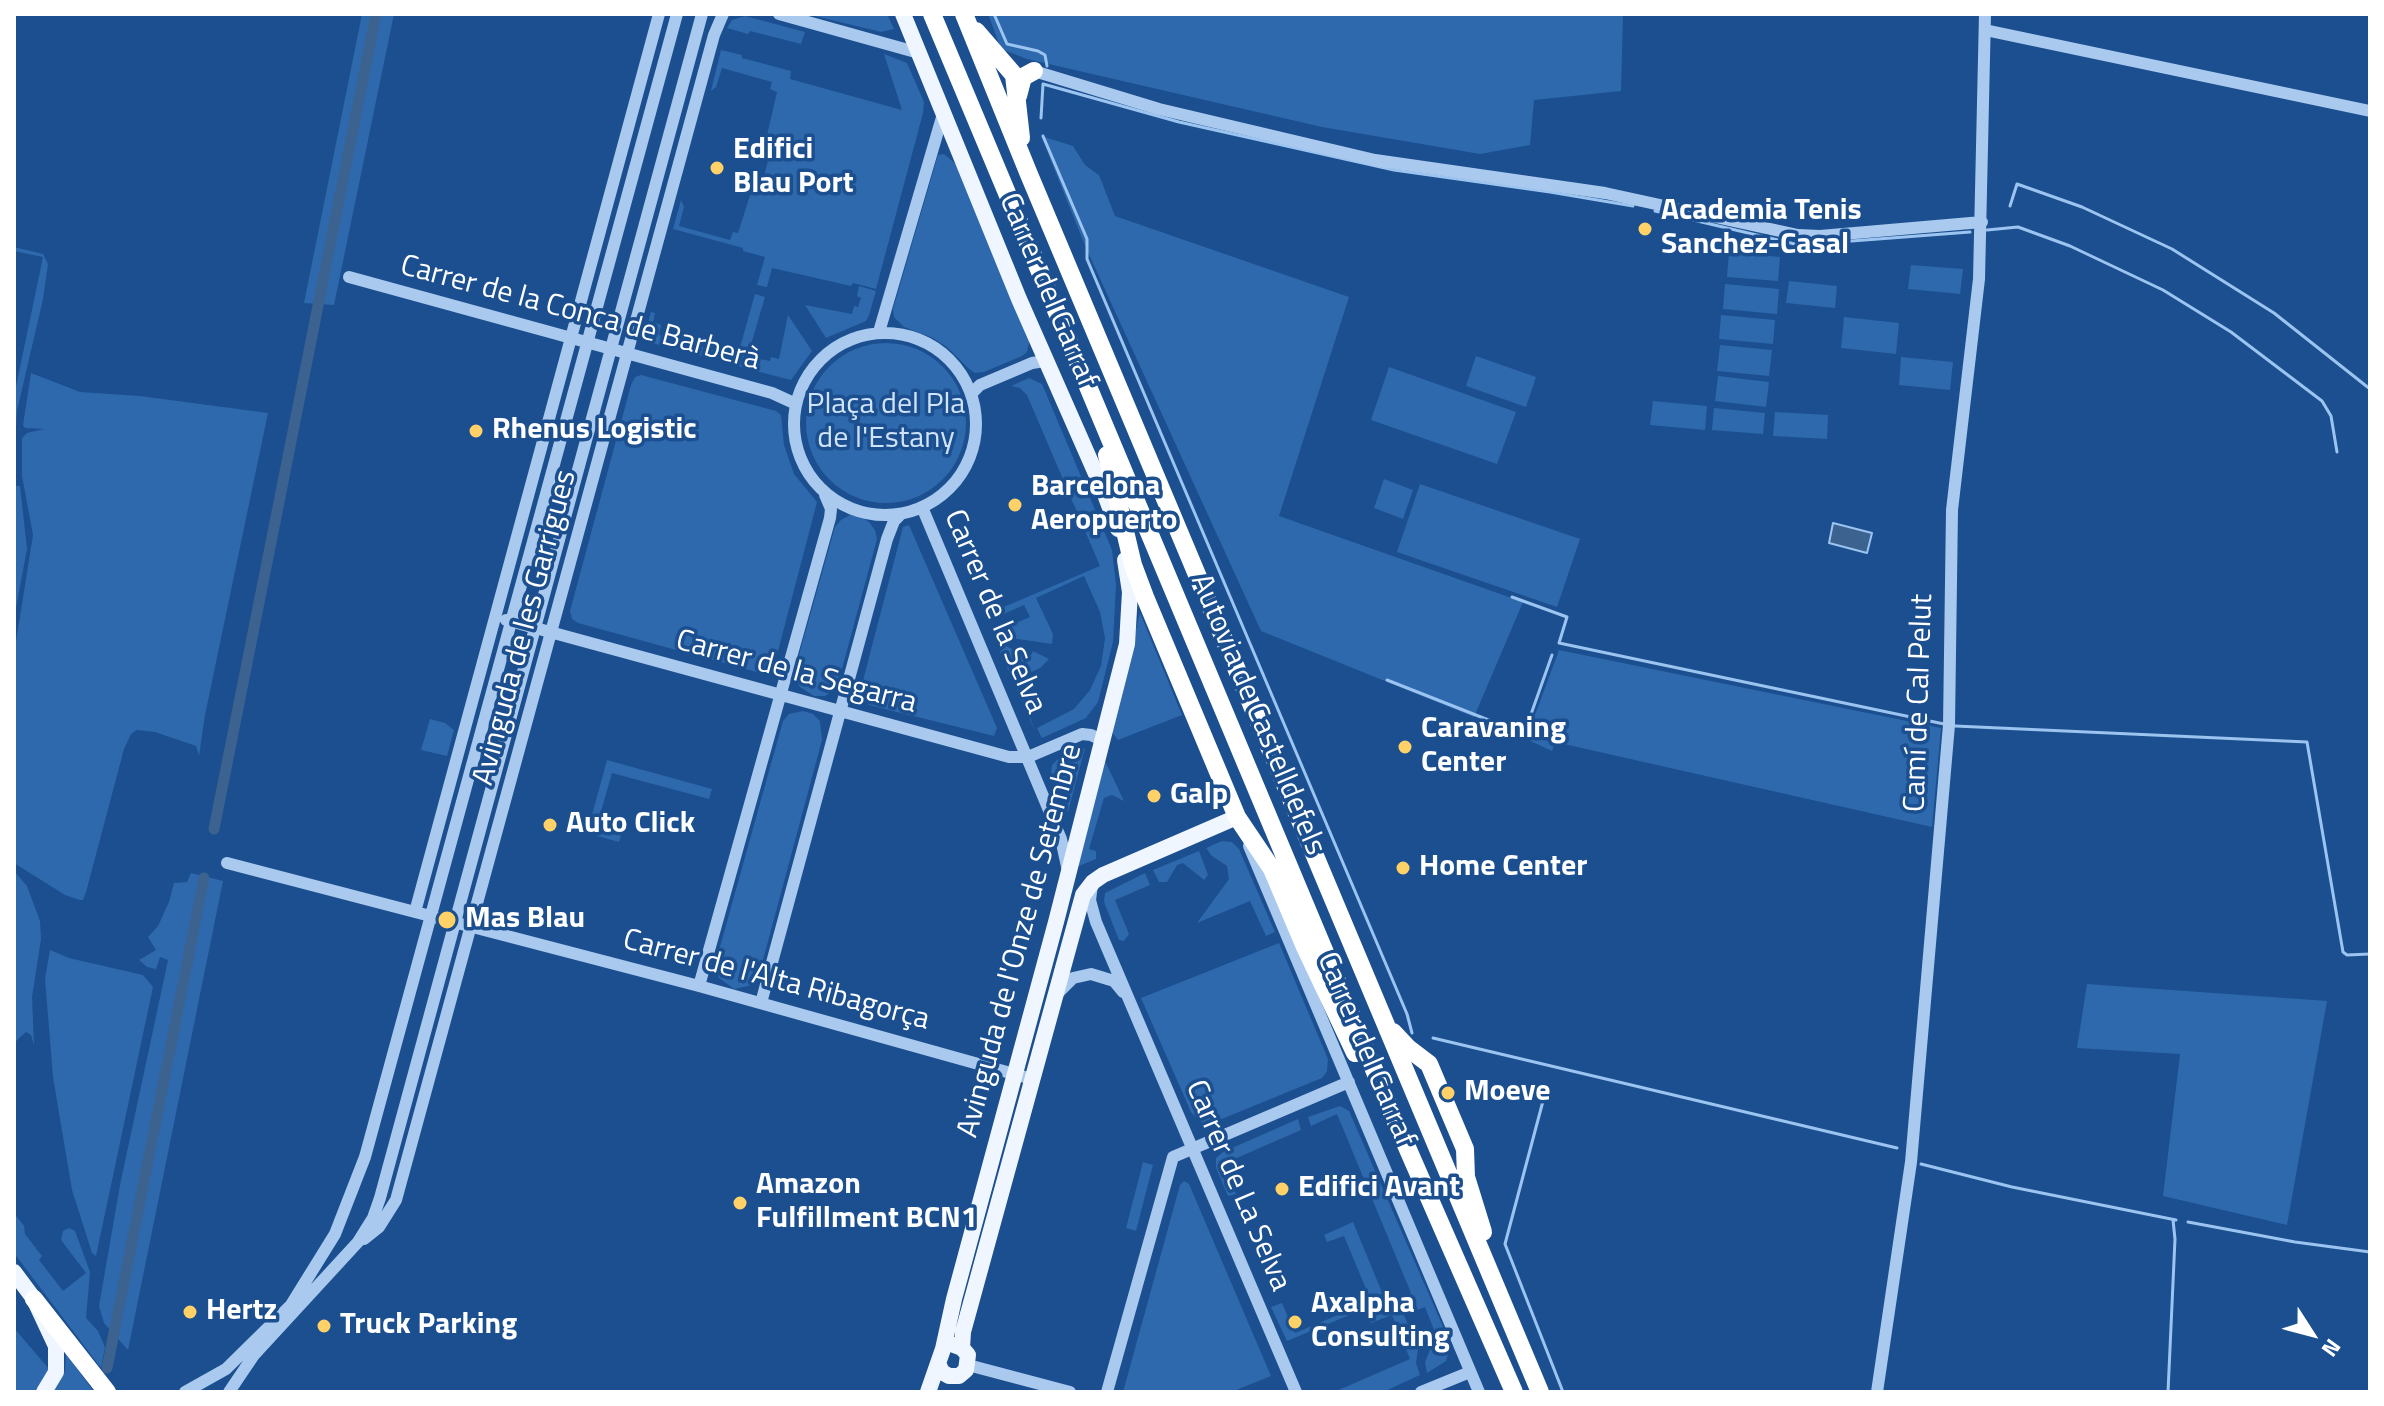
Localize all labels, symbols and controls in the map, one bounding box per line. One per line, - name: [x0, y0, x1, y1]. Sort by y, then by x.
- place label: Edifici Blau Port: [733, 133, 854, 204]
- marker: Edifici Blau Port: [708, 159, 726, 177]
- street label: Carrer del Garraf: [990, 188, 1104, 394]
- place label: Academia Tenis Sanchez-Casal: [1661, 194, 1862, 264]
- marker: Academia Tenis Sanchez-Casal: [1636, 220, 1654, 238]
- street label: Carrer de la Conca de Barberà: [396, 249, 764, 379]
- park label: Plaça del Pla de l'Estany: [807, 388, 965, 458]
- place label: Rhenus Logistic: [492, 413, 697, 449]
- marker: Rhenus Logistic: [467, 422, 485, 440]
- street label: Avinguda de les Garrigues: [467, 466, 585, 790]
- place label: Barcelona Aeropuerto: [1031, 470, 1178, 540]
- marker: Barcelona Aeropuerto: [1006, 496, 1024, 514]
- street label: Carrer de la Selva: [935, 505, 1053, 719]
- street label: Autovia de Castelldefels: [1181, 569, 1333, 861]
- street label: Camí de Cal Pelut: [1898, 593, 1942, 813]
- street label: Carrer de la Segarra: [672, 624, 920, 722]
- place label: Caravaning Center: [1421, 712, 1566, 782]
- marker: Caravaning Center: [1396, 738, 1414, 756]
- street label: Avinguda de l'Onze de Setembre: [951, 740, 1091, 1142]
- place label: Galp: [1170, 778, 1228, 814]
- marker: Galp: [1145, 787, 1163, 805]
- place label: Auto Click: [566, 807, 695, 843]
- marker: Auto Click: [541, 816, 559, 834]
- place label: Home Center: [1419, 850, 1587, 886]
- marker: Home Center: [1394, 859, 1412, 877]
- place label: Mas Blau: [465, 902, 585, 938]
- marker: Mas Blau: [436, 909, 458, 931]
- street label: Carrer de l'Alta Ribagorça: [619, 923, 933, 1039]
- street label: Carrer del Garraf: [1308, 947, 1422, 1153]
- street label: Carrer de La Selva: [1176, 1075, 1298, 1297]
- place label: Moeve: [1464, 1075, 1551, 1111]
- marker: Moeve: [1439, 1084, 1457, 1102]
- place label: Amazon Fulfillment BCN1: [756, 1168, 978, 1238]
- place label: Edifici Avant: [1298, 1171, 1460, 1207]
- marker: Edifici Avant: [1273, 1180, 1291, 1198]
- marker: Amazon Fulfillment BCN1: [731, 1194, 749, 1212]
- place label: Axalpha Consulting: [1311, 1287, 1450, 1358]
- place label: Hertz: [206, 1294, 277, 1330]
- north arrow: [2272, 1294, 2352, 1374]
- marker: Hertz: [181, 1303, 199, 1321]
- place label: Truck Parking: [340, 1308, 517, 1344]
- marker: Axalpha Consulting: [1286, 1313, 1304, 1331]
- marker: Truck Parking: [315, 1317, 333, 1335]
- text: N: [2313, 1332, 2350, 1364]

